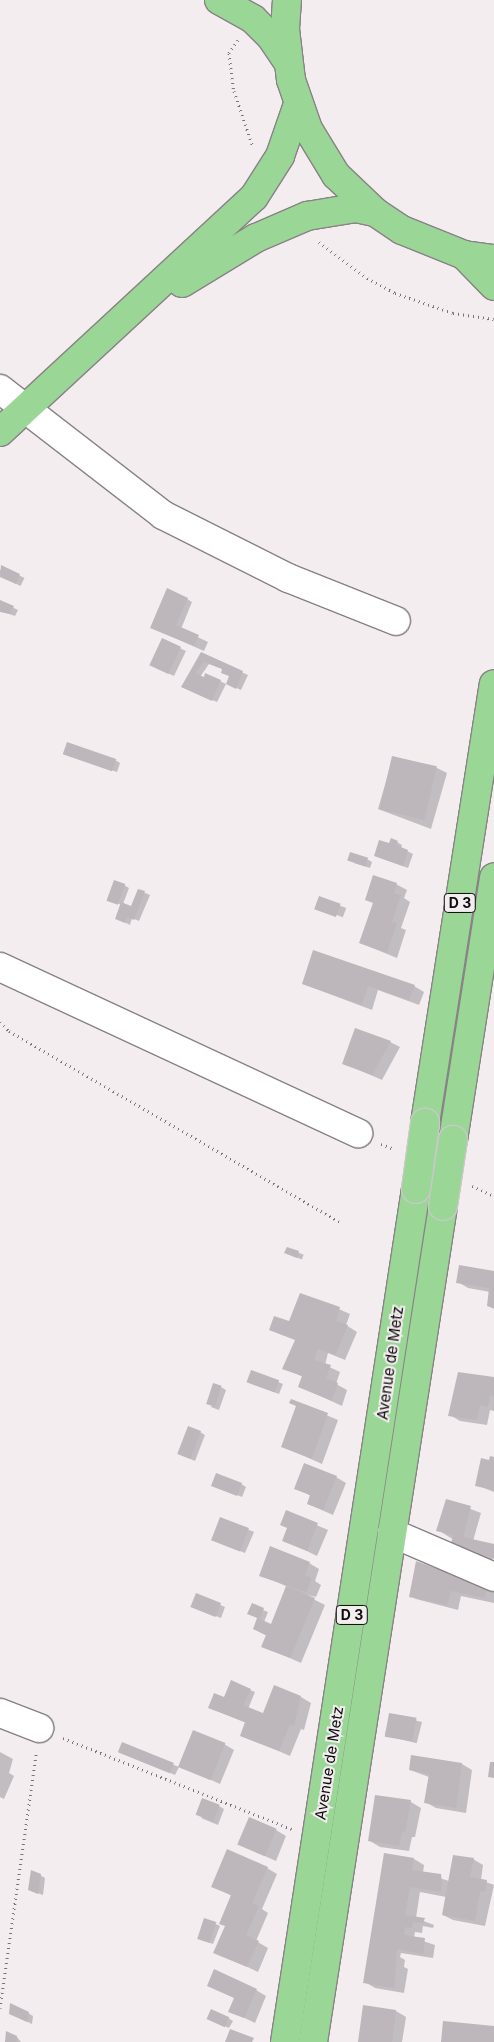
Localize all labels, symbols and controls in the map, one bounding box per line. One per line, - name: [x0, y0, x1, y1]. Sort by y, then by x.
- road number: D 3: [444, 891, 476, 914]
- street label: Avenue de Metz: [373, 1305, 407, 1421]
- road number: D 3: [336, 1604, 368, 1626]
- street label: Avenue de Metz: [311, 1705, 347, 1821]

